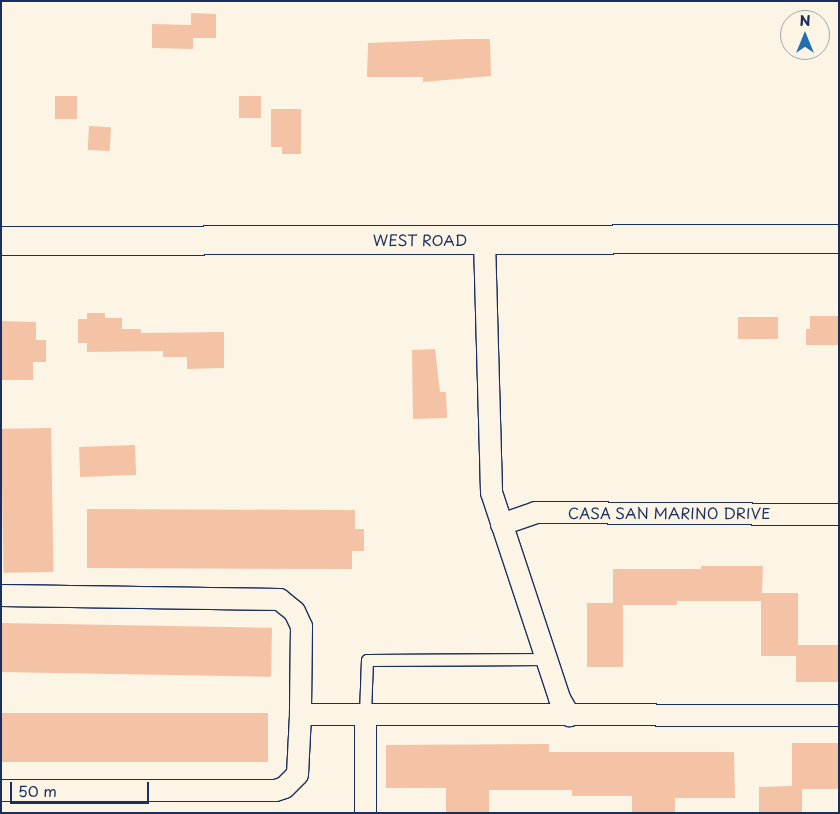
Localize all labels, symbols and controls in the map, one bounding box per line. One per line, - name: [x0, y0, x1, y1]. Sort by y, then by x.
- north arrow: [780, 10, 830, 60]
- text: N: [799, 10, 811, 31]
- street label: WEST ROAD: [373, 231, 467, 249]
- street label: CASA SAN MARINO DRIVE: [569, 504, 769, 522]
- scale bar: [12, 772, 151, 804]
- text: 50 m: [18, 779, 57, 802]

